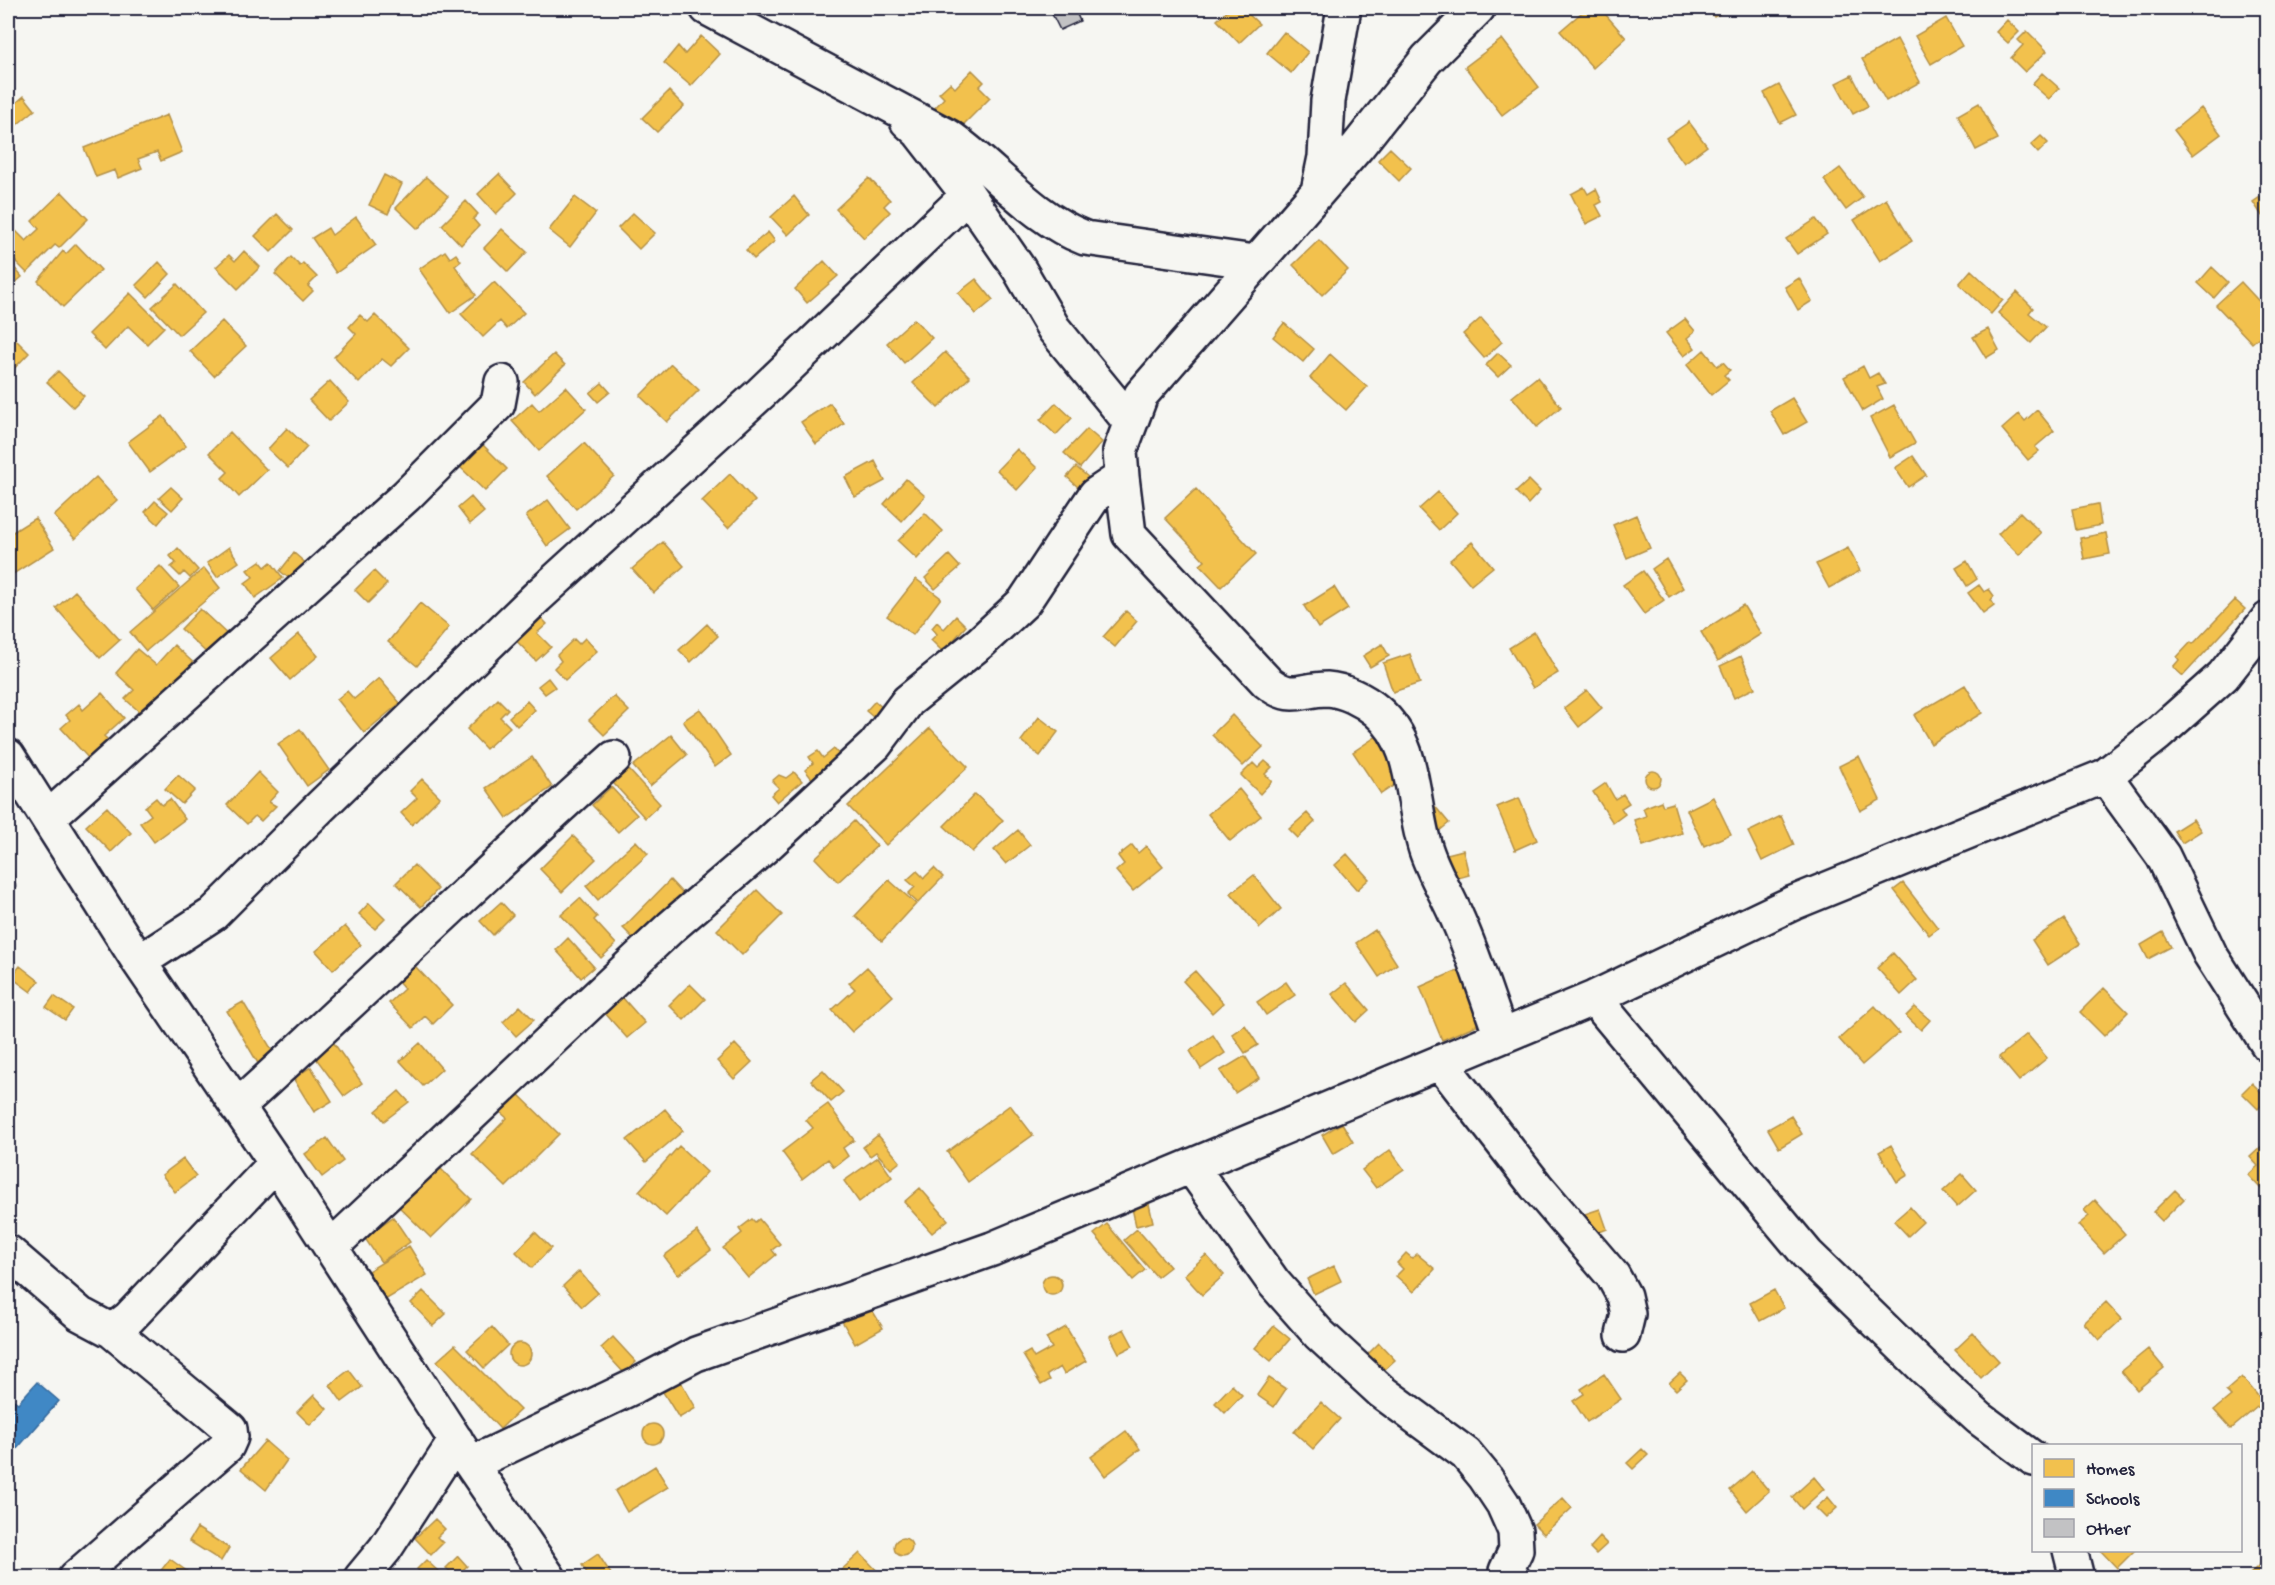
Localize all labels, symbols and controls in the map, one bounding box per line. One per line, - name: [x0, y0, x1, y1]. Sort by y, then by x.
- legend: [2032, 1444, 2242, 1552]
- text: Homes: [2086, 1460, 2136, 1481]
- text: Schools: [2086, 1490, 2141, 1511]
- text: Other: [2086, 1520, 2131, 1541]

